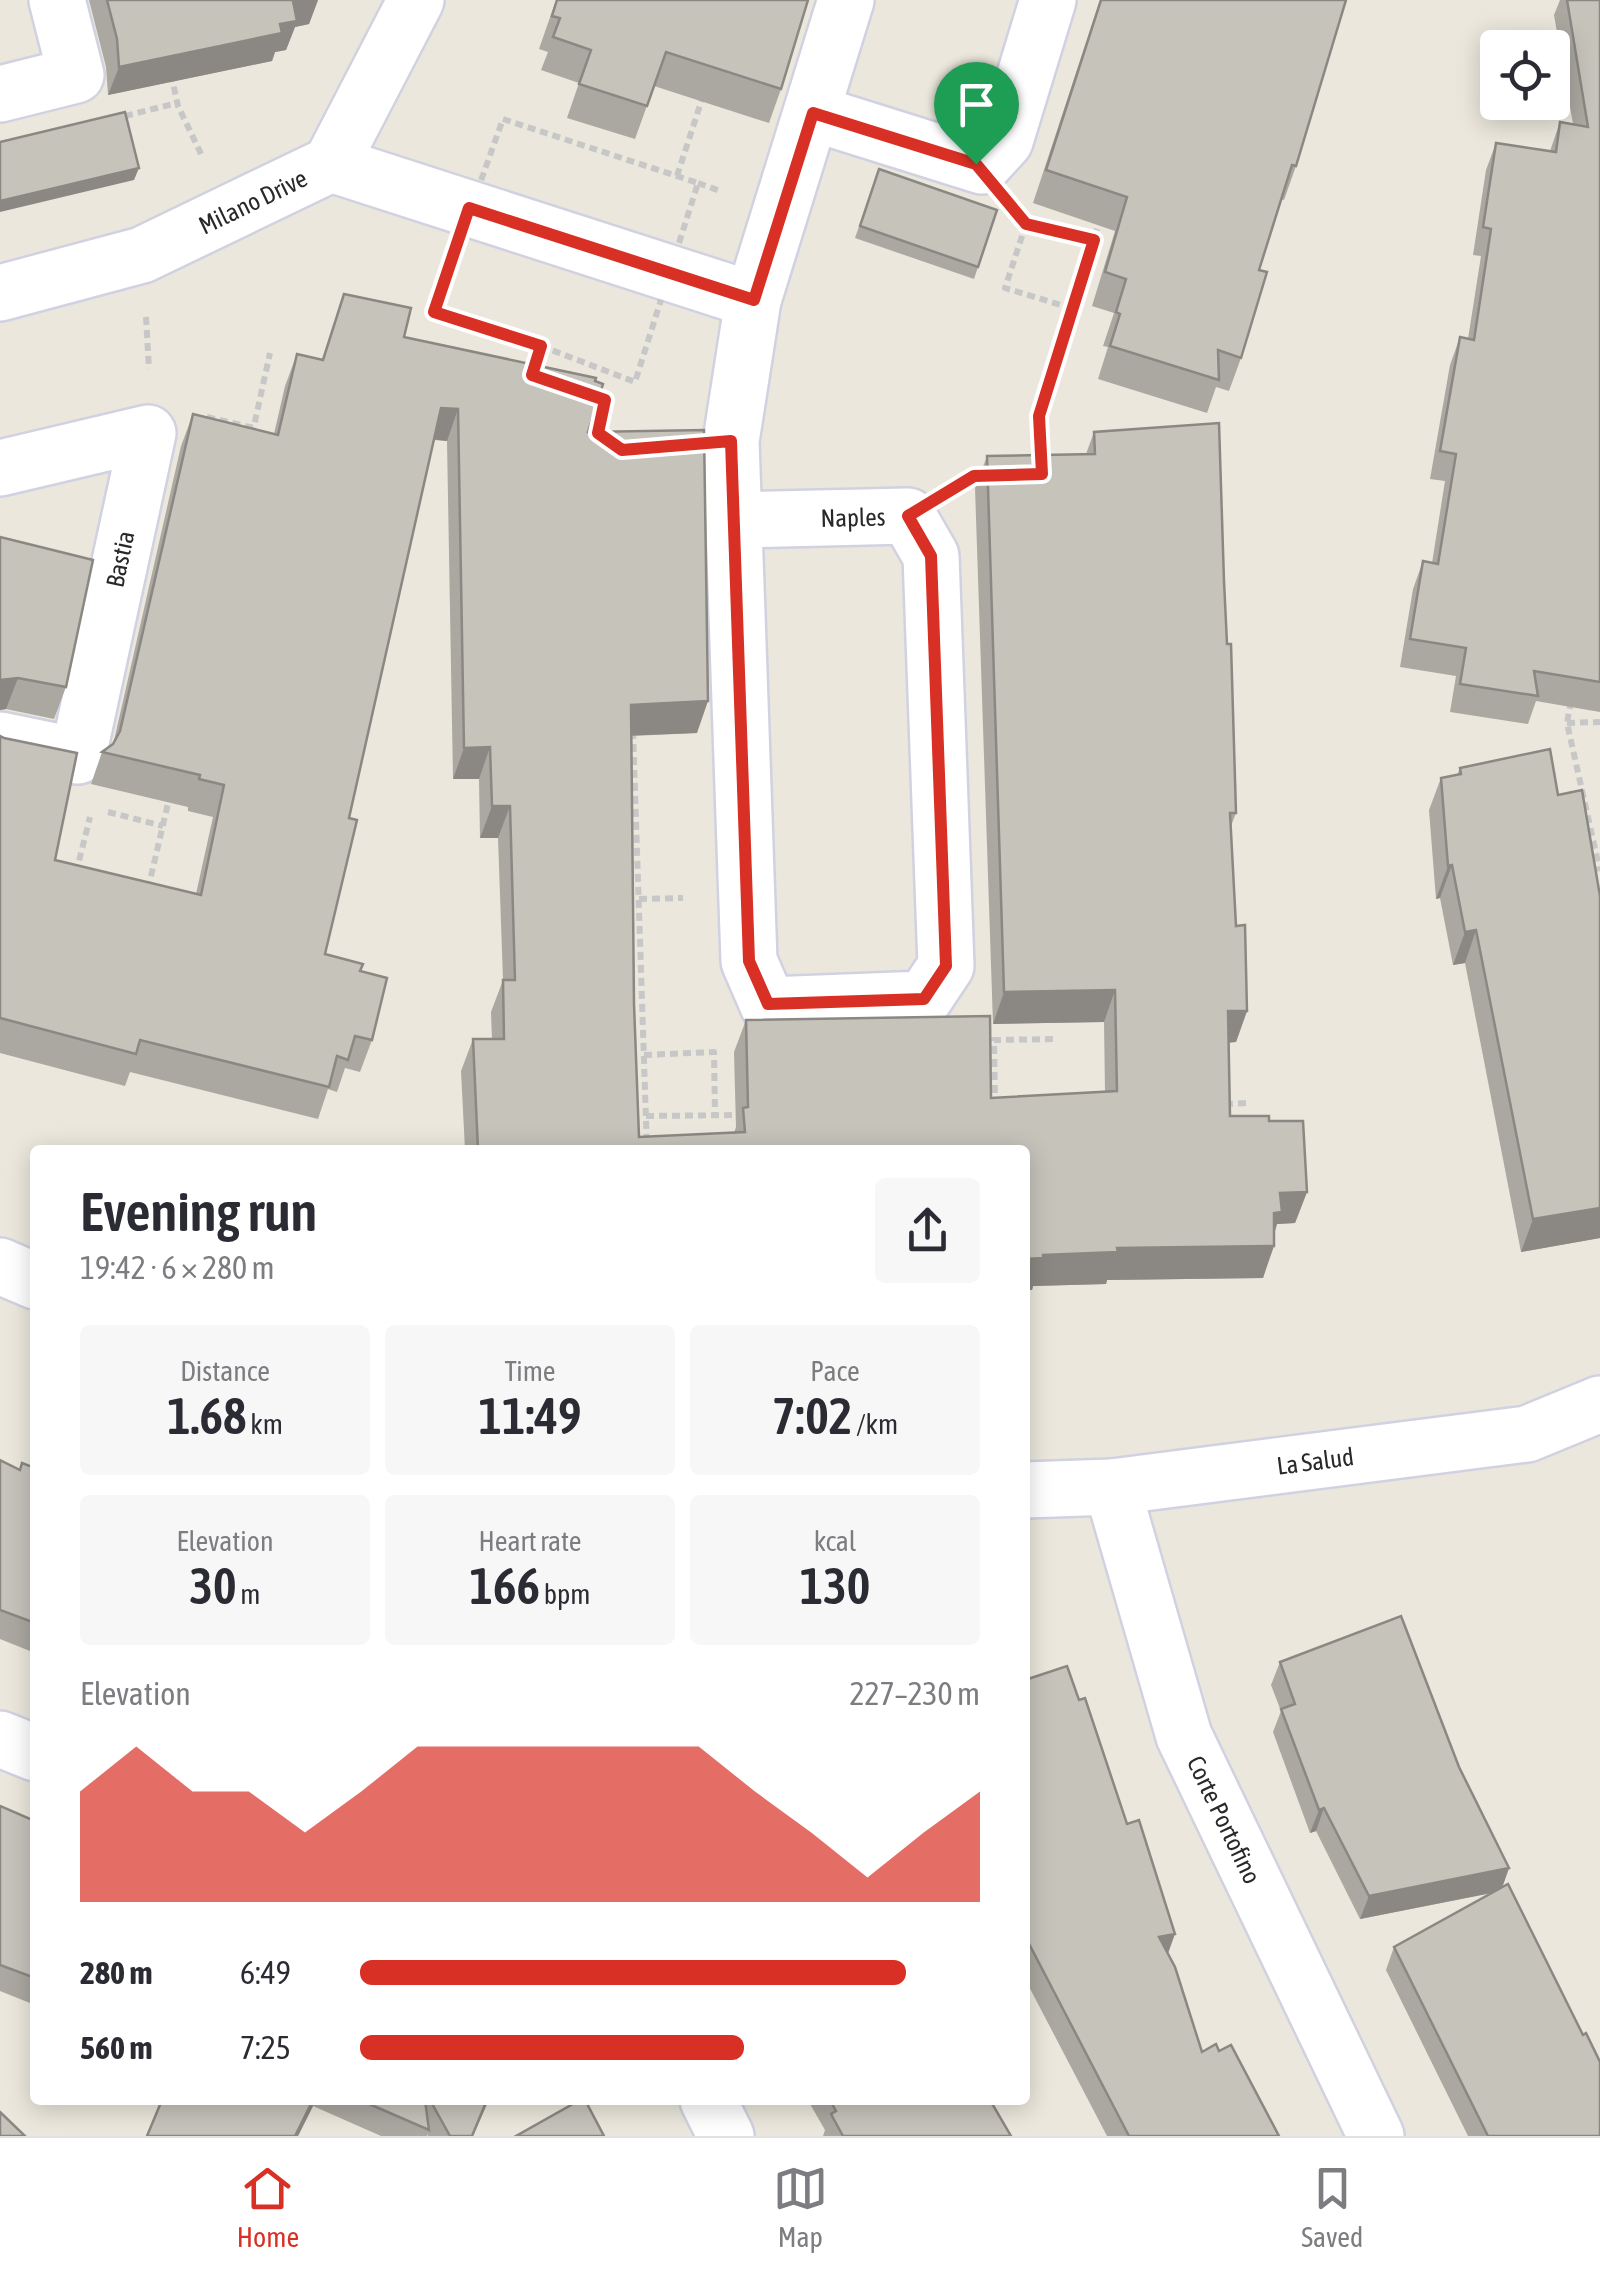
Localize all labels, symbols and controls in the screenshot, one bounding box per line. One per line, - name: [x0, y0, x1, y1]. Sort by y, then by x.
- map controls: [1480, 30, 1570, 120]
- button: locate: [1480, 30, 1570, 120]
- pin: [934, 62, 1019, 165]
- icon: arrive: [949, 77, 1004, 132]
- street label: Milano Drive: [194, 164, 311, 240]
- street label: Naples: [820, 503, 886, 532]
- street label: Bastia: [100, 528, 140, 590]
- button: share: [875, 1178, 980, 1283]
- text: Evening run: [80, 1180, 317, 1243]
- text: 19:42 · 6 × 280 m: [80, 1249, 274, 1286]
- text: Distance: [180, 1355, 270, 1387]
- text: Time: [504, 1355, 556, 1387]
- text: Pace: [810, 1355, 860, 1387]
- text: 1.68: [167, 1387, 247, 1445]
- text: 11:49: [479, 1387, 581, 1445]
- text: 7:02: [772, 1387, 852, 1445]
- text: km: [247, 1408, 283, 1440]
- text: /km: [852, 1408, 898, 1440]
- street label: La Salud: [1275, 1442, 1356, 1480]
- text: Elevation: [176, 1525, 274, 1557]
- text: Heart rate: [478, 1525, 582, 1557]
- text: kcal: [814, 1525, 856, 1557]
- text: 30: [190, 1557, 237, 1615]
- text: 166: [469, 1557, 540, 1615]
- text: 130: [800, 1557, 870, 1615]
- text: m: [237, 1578, 261, 1610]
- text: bpm: [540, 1578, 591, 1610]
- text: Elevation: [80, 1675, 191, 1712]
- text: 227–230 m: [850, 1675, 980, 1712]
- street label: Corte Portofino: [1182, 1751, 1267, 1888]
- text: 280 m: [80, 1954, 153, 1991]
- text: 6:49: [240, 1954, 291, 1991]
- text: 560 m: [80, 2029, 153, 2066]
- text: 7:25: [240, 2029, 291, 2066]
- tab: Home: [237, 2161, 299, 2253]
- tab: Map: [773, 2161, 828, 2253]
- tab: Saved: [1301, 2161, 1363, 2253]

